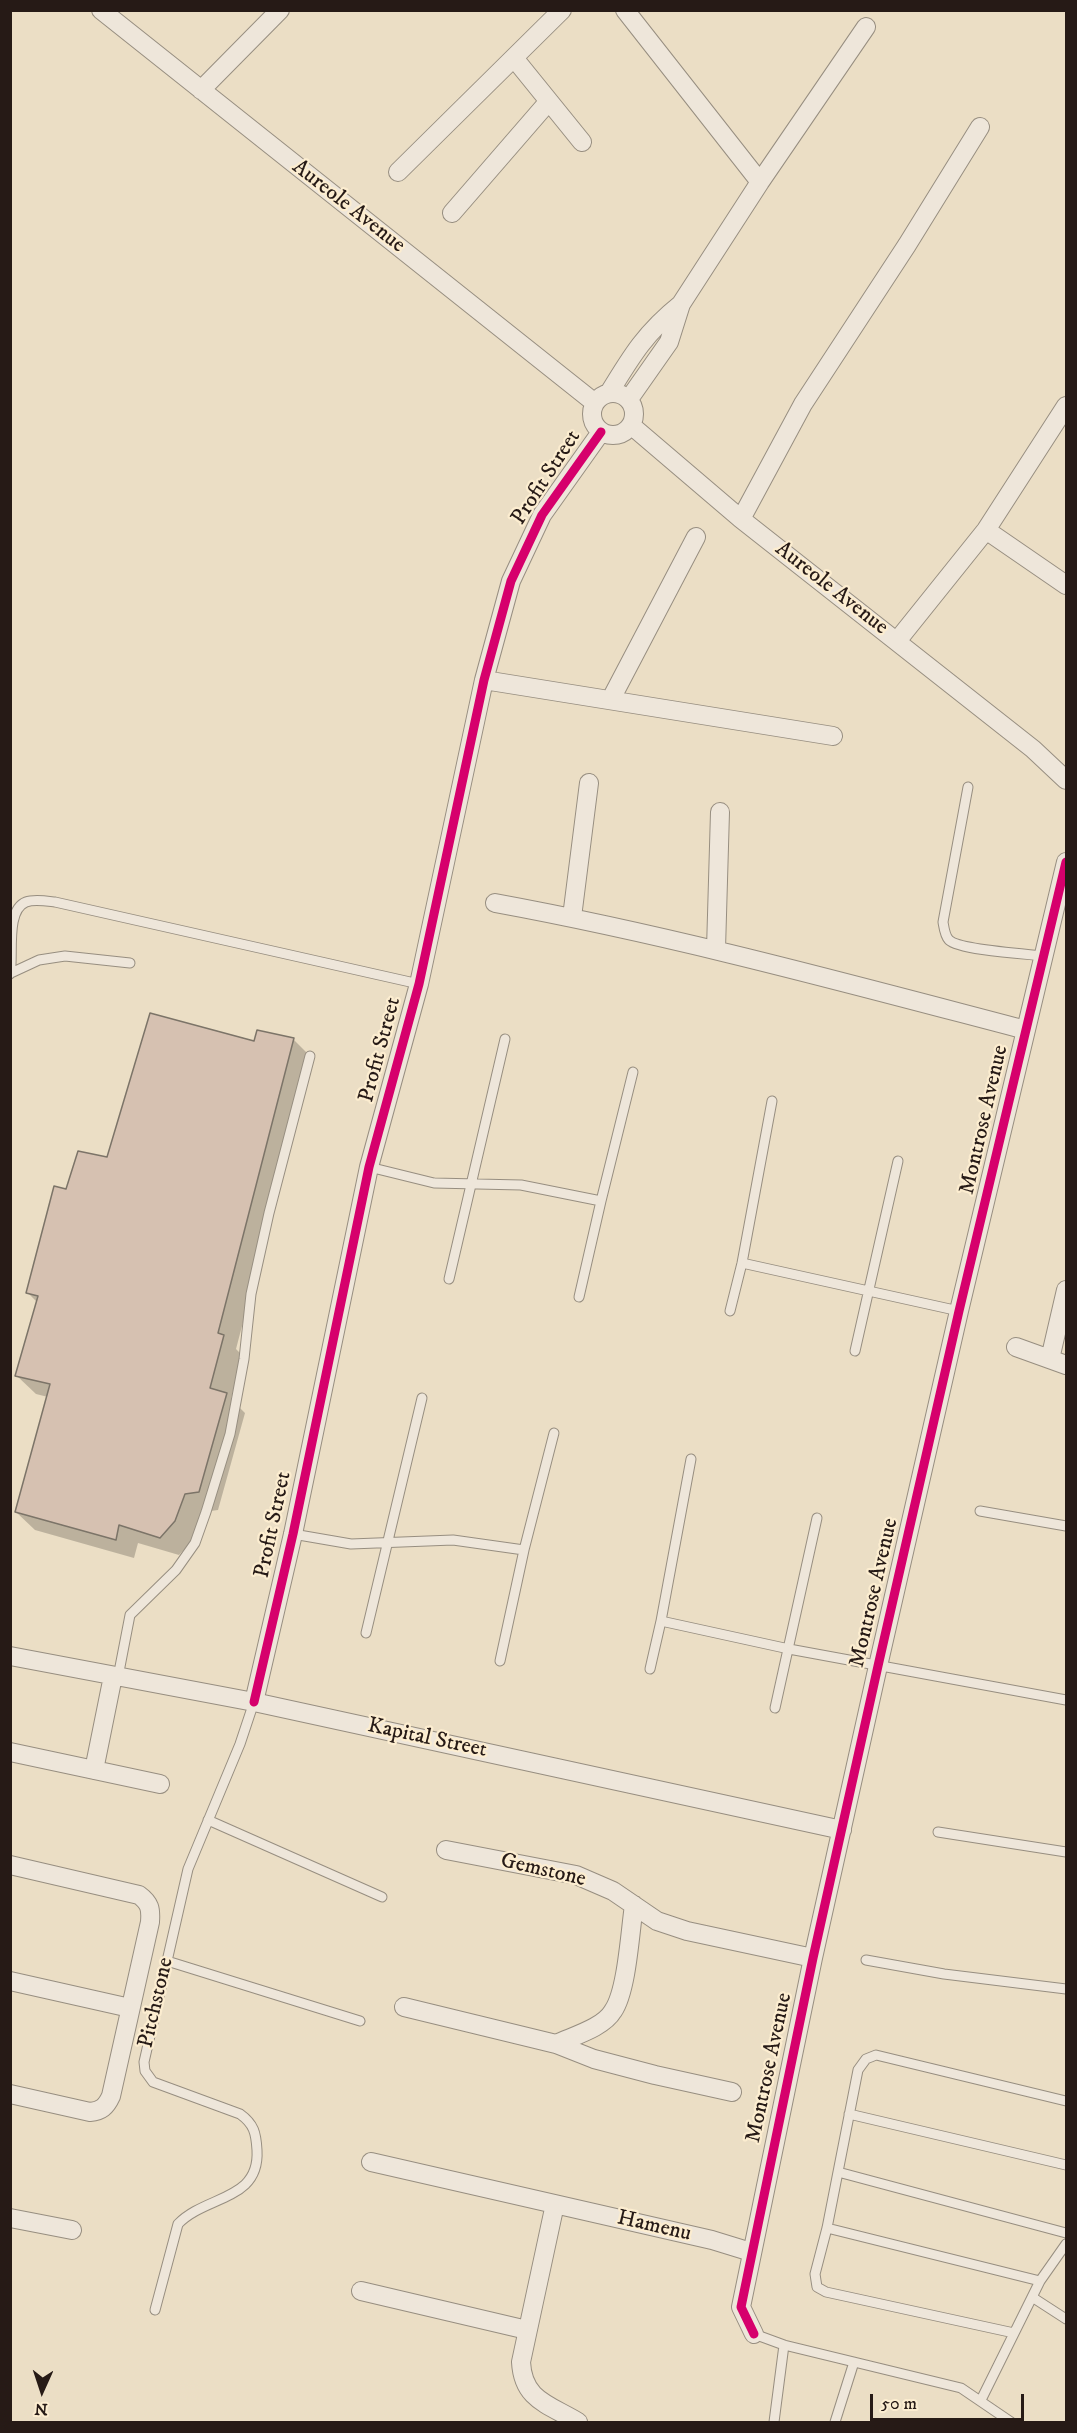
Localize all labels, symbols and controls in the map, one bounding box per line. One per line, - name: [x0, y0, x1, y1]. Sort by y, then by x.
- street label: Aureole Avenue: [286, 155, 410, 259]
- street label: Profit Street: [507, 426, 587, 530]
- street label: Aureole Avenue: [769, 537, 893, 641]
- street label: Profit Street: [354, 994, 408, 1106]
- street label: Montrose Avenue: [955, 1043, 1015, 1197]
- street label: Profit Street: [250, 1470, 298, 1580]
- street label: Montrose Avenue: [845, 1516, 905, 1670]
- street label: Kapital Street: [365, 1713, 489, 1765]
- street label: Gemstone: [498, 1848, 588, 1894]
- street label: Pitchstone: [134, 1955, 180, 2051]
- street label: Montrose Avenue: [741, 1991, 799, 2145]
- street label: Hamenu: [614, 2206, 694, 2248]
- north arrow: [12, 2361, 72, 2421]
- scale bar: [873, 2382, 1028, 2420]
- text: 50 m: [881, 2393, 917, 2415]
- text: N: [34, 2399, 48, 2419]

